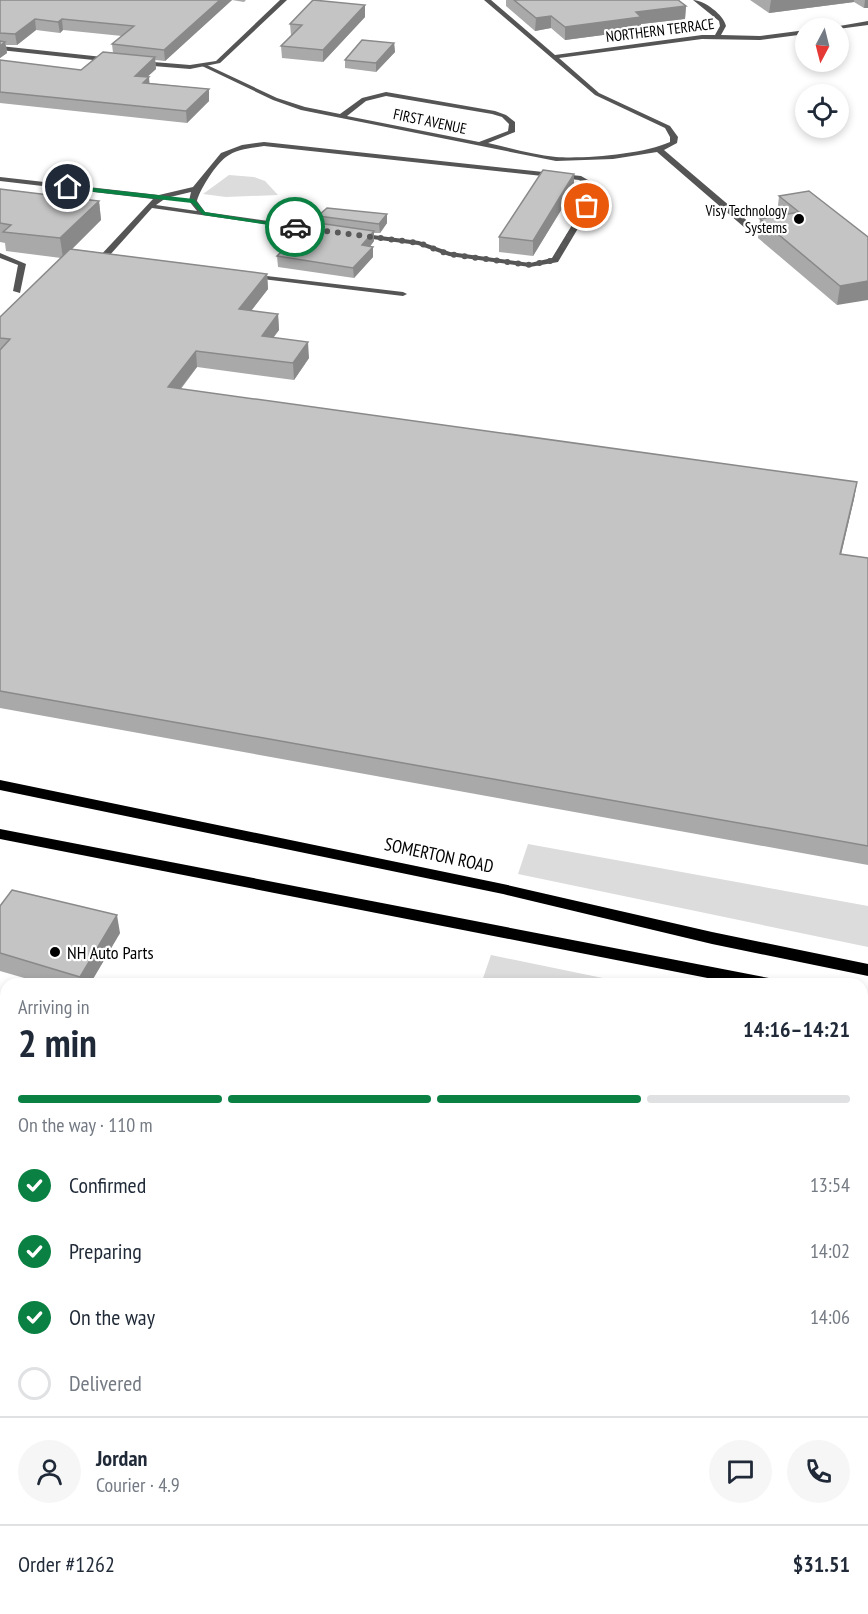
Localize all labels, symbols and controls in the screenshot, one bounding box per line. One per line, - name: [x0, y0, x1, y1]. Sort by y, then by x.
- street label: NORTHERN TERRACE: [605, 14, 715, 46]
- north arrow: [795, 18, 849, 72]
- map controls: [795, 18, 849, 138]
- button: locate: [795, 84, 849, 138]
- street label: FIRST AVENUE: [392, 104, 468, 138]
- pin: [42, 161, 93, 212]
- icon: home: [51, 170, 84, 203]
- pin: [561, 180, 612, 231]
- icon: bag: [570, 189, 603, 222]
- courier: [265, 197, 325, 257]
- place label: Visy Technology Systems: [704, 201, 787, 237]
- icon: car: [279, 211, 312, 244]
- marker: Visy Technology Systems: [792, 212, 806, 226]
- street label: SOMERTON ROAD: [382, 832, 496, 878]
- place label: NH Auto Parts: [67, 941, 154, 964]
- marker: NH Auto Parts: [48, 945, 62, 959]
- text: Arriving in: [18, 994, 90, 1020]
- text: 14:16–14:21: [743, 1015, 850, 1043]
- text: 2 min: [18, 1017, 97, 1068]
- text: On the way · 110 m: [18, 1112, 153, 1138]
- icon: check: [18, 1169, 51, 1202]
- text: Confirmed: [69, 1171, 146, 1199]
- text: 13:54: [810, 1172, 850, 1198]
- icon: check: [18, 1235, 51, 1268]
- text: Preparing: [69, 1237, 142, 1265]
- text: 14:02: [810, 1238, 850, 1264]
- icon: check: [18, 1301, 51, 1334]
- text: On the way: [69, 1303, 155, 1331]
- text: 14:06: [810, 1304, 850, 1330]
- text: Delivered: [69, 1369, 142, 1397]
- button: person: [18, 1440, 81, 1503]
- button: chat: [709, 1440, 772, 1503]
- button: phone: [787, 1440, 850, 1503]
- text: Jordan: [96, 1444, 147, 1472]
- text: Courier · 4.9: [96, 1472, 180, 1498]
- text: Order #1262: [18, 1550, 115, 1578]
- text: $31.51: [793, 1550, 850, 1578]

